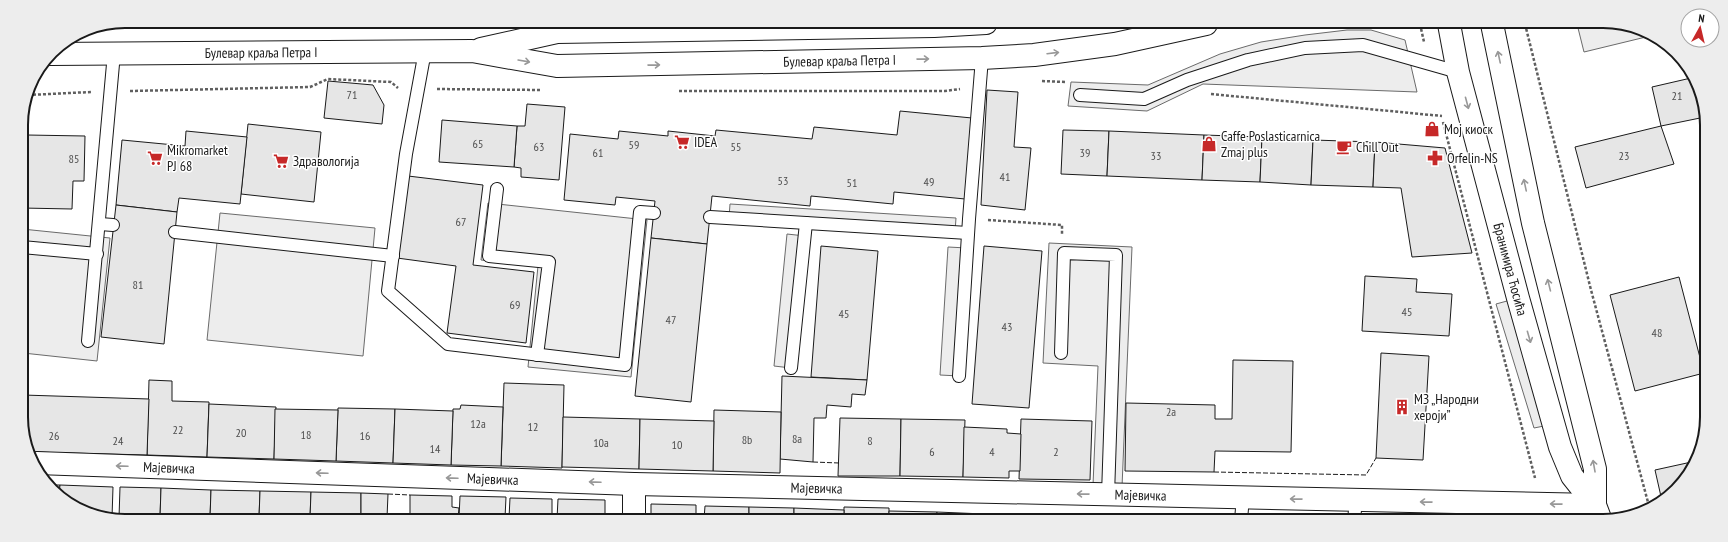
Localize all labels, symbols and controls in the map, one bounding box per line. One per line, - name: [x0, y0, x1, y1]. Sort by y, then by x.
- north arrow: [1680, 8, 1720, 48]
- text: N: [1697, 11, 1705, 25]
- street label: Булевар краља Петра I: [205, 43, 317, 62]
- one-way arrow: [1046, 49, 1059, 57]
- street label: Булевар краља Петра I: [783, 51, 896, 71]
- one-way arrow: [1494, 51, 1502, 64]
- one-way arrow: [916, 55, 929, 63]
- one-way arrow: [517, 57, 530, 65]
- one-way arrow: [647, 61, 660, 69]
- house number: 71: [347, 87, 357, 102]
- house number: 21: [1672, 88, 1682, 103]
- one-way arrow: [1464, 96, 1471, 109]
- shop icon: Мој киоск: [1423, 120, 1441, 138]
- place label: Мој киоск: [1444, 120, 1494, 138]
- place label: Caffe Poslasticarnica Zmaj plus: [1221, 127, 1320, 161]
- supermarket icon: IDEA: [673, 133, 691, 151]
- place label: IDEA: [694, 133, 718, 151]
- shop icon: Caffe Poslasticarnica Zmaj plus: [1200, 135, 1218, 153]
- house number: 65: [473, 136, 483, 151]
- house number: 59: [629, 137, 639, 152]
- cafe icon: Chill Out: [1335, 138, 1353, 156]
- place label: Chill Out: [1356, 138, 1399, 156]
- house number: 63: [534, 139, 544, 154]
- house number: 55: [731, 139, 741, 154]
- place label: Mikromarket PJ 68: [167, 141, 228, 175]
- house number: 61: [593, 145, 603, 160]
- house number: 39: [1080, 145, 1090, 160]
- house number: 33: [1151, 148, 1161, 163]
- house number: 23: [1619, 148, 1629, 163]
- supermarket icon: Mikromarket PJ 68: [146, 149, 164, 167]
- pharmacy icon: Orfelin-NS: [1426, 149, 1444, 167]
- place label: Orfelin-NS: [1447, 149, 1498, 167]
- house number: 85: [69, 151, 79, 166]
- supermarket icon: Здравологија: [272, 152, 290, 170]
- place label: Здравологија: [293, 152, 359, 170]
- house number: 41: [1000, 169, 1010, 184]
- house number: 53: [778, 173, 788, 188]
- house number: 49: [924, 174, 934, 189]
- house number: 51: [847, 175, 857, 190]
- one-way arrow: [1521, 179, 1529, 192]
- house number: 67: [456, 214, 466, 229]
- street label: Бранимира Ћосића: [1489, 221, 1532, 318]
- house number: 81: [133, 277, 143, 292]
- one-way arrow: [1545, 279, 1552, 292]
- house number: 69: [510, 297, 520, 312]
- house number: 45: [1402, 304, 1412, 319]
- house number: 45: [839, 306, 849, 321]
- house number: 47: [666, 312, 676, 327]
- house number: 43: [1002, 319, 1012, 334]
- house number: 48: [1652, 325, 1662, 340]
- one-way arrow: [1526, 330, 1533, 343]
- place label: МЗ „Народни хероји”: [1414, 390, 1479, 424]
- building icon: МЗ „Народни хероји”: [1393, 398, 1411, 416]
- house number: 2a: [1166, 404, 1176, 419]
- house number: 12a: [470, 416, 486, 431]
- house number: 12: [528, 419, 538, 434]
- house number: 22: [173, 422, 183, 437]
- house number: 20: [236, 425, 246, 440]
- house number: 18: [301, 427, 311, 442]
- house number: 26: [49, 428, 59, 443]
- house number: 16: [360, 428, 370, 443]
- house number: 8a: [792, 431, 802, 446]
- house number: 8b: [742, 432, 752, 447]
- house number: 24: [113, 433, 124, 448]
- house number: 8: [867, 433, 873, 448]
- house number: 10a: [593, 435, 609, 450]
- house number: 10: [672, 437, 682, 452]
- house number: 14: [430, 441, 441, 456]
- house number: 6: [929, 444, 935, 459]
- house number: 4: [989, 444, 995, 459]
- house number: 2: [1053, 444, 1059, 459]
- street label: Мајевичка: [143, 458, 195, 478]
- one-way arrow: [1589, 460, 1597, 473]
- one-way arrow: [116, 463, 129, 470]
- one-way arrow: [316, 469, 329, 477]
- street label: Мајевичка: [467, 469, 519, 489]
- one-way arrow: [446, 474, 459, 481]
- street label: Мајевичка: [791, 478, 843, 498]
- one-way arrow: [589, 479, 602, 486]
- street label: Мајевичка: [1114, 486, 1167, 505]
- one-way arrow: [1077, 490, 1090, 498]
- one-way arrow: [1290, 495, 1303, 502]
- one-way arrow: [1420, 498, 1433, 505]
- one-way arrow: [1550, 500, 1563, 508]

